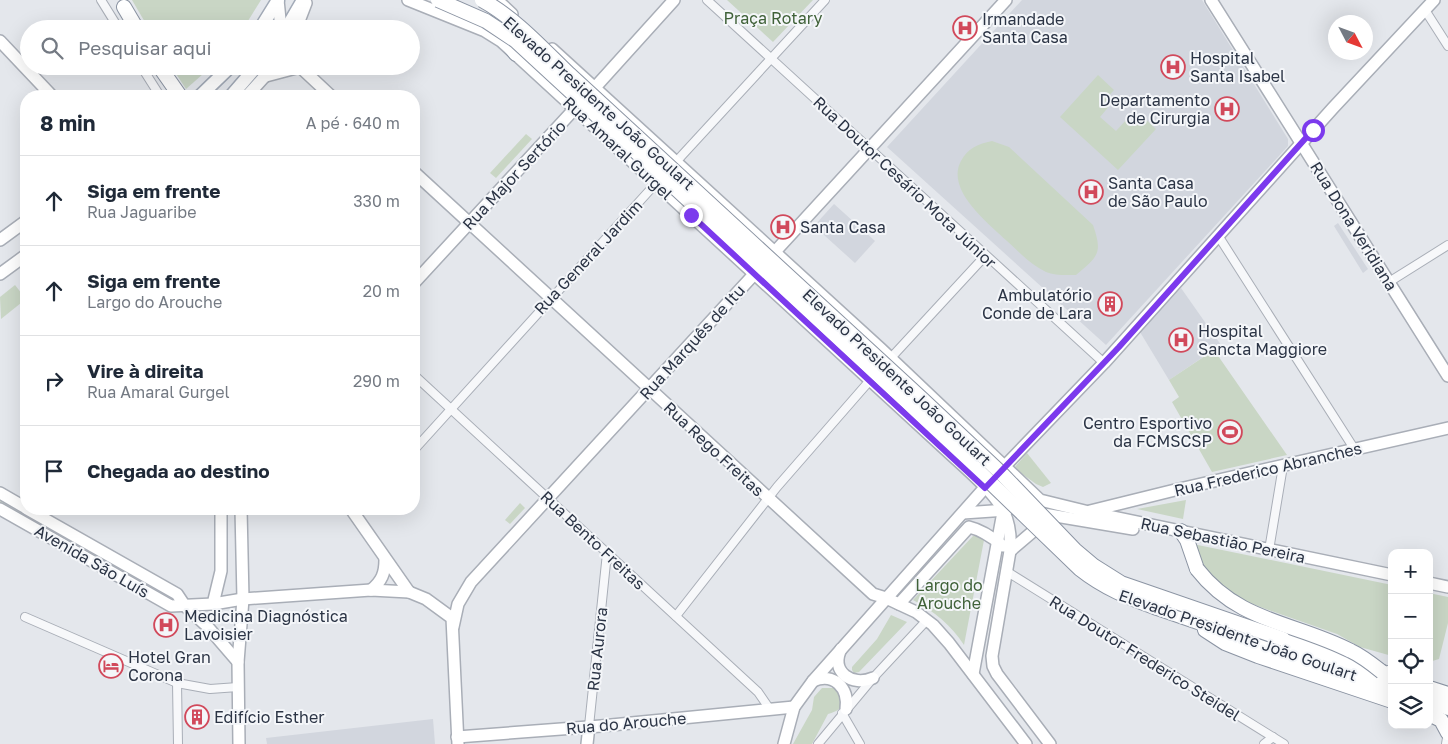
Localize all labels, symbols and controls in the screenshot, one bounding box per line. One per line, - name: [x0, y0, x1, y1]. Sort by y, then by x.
- park label: Praça Rotary: [724, 8, 822, 28]
- place label: Irmandade Santa Casa: [982, 9, 1068, 47]
- street label: Elevado Presidente João Goulart: [499, 12, 699, 194]
- hospital icon: Irmandade Santa Casa: [952, 15, 978, 41]
- north arrow: [1328, 15, 1373, 60]
- search box: [20, 20, 420, 75]
- icon: search: [38, 34, 66, 62]
- text: Pesquisar aqui: [78, 36, 212, 59]
- place label: Hospital Santa Isabel: [1190, 48, 1285, 86]
- hospital icon: Hospital Santa Isabel: [1160, 54, 1186, 80]
- place label: Departamento de Cirurgia: [1100, 90, 1210, 128]
- street label: Rua Amaral Gurgel: [559, 92, 677, 204]
- street label: Rua Doutor Cesário Mota Júnior: [809, 92, 1001, 272]
- hospital icon: Departamento de Cirurgia: [1214, 96, 1240, 122]
- text: 8 min: [40, 110, 96, 136]
- text: A pé · 640 m: [306, 113, 400, 133]
- street label: Rua Major Sertório: [458, 116, 570, 234]
- route start: [1302, 119, 1325, 142]
- street label: Rua Dona Veridiana: [1306, 158, 1402, 294]
- place label: Santa Casa de São Paulo: [1108, 173, 1208, 211]
- text: Siga em frente: [87, 179, 221, 202]
- hospital icon: Santa Casa de São Paulo: [1078, 179, 1104, 205]
- icon: ahead: [40, 187, 68, 215]
- text: 330 m: [353, 191, 400, 211]
- street label: Rua General Jardim: [530, 196, 646, 318]
- text: Rua Jaguaribe: [87, 202, 196, 222]
- route end: [680, 204, 703, 227]
- hospital icon: Santa Casa: [770, 214, 796, 240]
- place label: Santa Casa: [800, 217, 886, 237]
- text: Siga em frente: [87, 269, 221, 292]
- icon: ahead: [40, 277, 68, 305]
- street label: Rua Marquês de Itu: [635, 280, 749, 404]
- text: 20 m: [363, 281, 400, 301]
- street label: Elevado Presidente João Goulart: [799, 284, 995, 470]
- place label: Ambulatório Conde de Lara: [982, 285, 1092, 323]
- building icon: Ambulatório Conde de Lara: [1097, 291, 1123, 317]
- text: Largo do Arouche: [87, 292, 222, 312]
- place label: Hospital Sancta Maggiore: [1198, 321, 1327, 359]
- hospital icon: Hospital Sancta Maggiore: [1168, 327, 1194, 353]
- text: Vire à direita: [87, 359, 204, 382]
- icon: right: [40, 367, 68, 395]
- text: 290 m: [353, 371, 400, 391]
- text: Rua Amaral Gurgel: [87, 382, 230, 402]
- street label: Rua Rego Freitas: [660, 397, 768, 501]
- place label: Centro Esportivo da FCMSCSP: [1083, 413, 1212, 451]
- sports icon: Centro Esportivo da FCMSCSP: [1217, 419, 1243, 445]
- street label: Rua Frederico Abranches: [1172, 438, 1364, 500]
- icon: arrive: [40, 457, 68, 485]
- text: Chegada ao destino: [87, 459, 270, 482]
- street label: Rua Bento Freitas: [536, 486, 650, 594]
- street label: Rua Sebastião Pereira: [1139, 513, 1307, 567]
- street label: Avenida São Luís: [31, 520, 153, 602]
- map controls: [1388, 549, 1433, 729]
- button: +: [1388, 549, 1433, 594]
- park label: Largo do Arouche: [915, 575, 983, 613]
- street label: Elevado Presidente João Goulart: [1116, 585, 1360, 685]
- street label: Rua Doutor Frederico Steidel: [1046, 591, 1244, 725]
- button: −: [1388, 594, 1433, 639]
- place label: Medicina Diagnóstica Lavoisier: [184, 606, 348, 644]
- street label: Rua Aurora: [583, 606, 611, 692]
- hospital icon: Medicina Diagnóstica Lavoisier: [153, 612, 179, 638]
- button: locate: [1388, 639, 1433, 684]
- place label: Hotel Gran Corona: [128, 647, 211, 685]
- hotel icon: Hotel Gran Corona: [98, 653, 124, 679]
- button: layers: [1388, 684, 1433, 729]
- building icon: Edifício Esther: [184, 704, 210, 730]
- place label: Edifício Esther: [214, 707, 324, 727]
- street label: Rua do Arouche: [565, 708, 687, 738]

